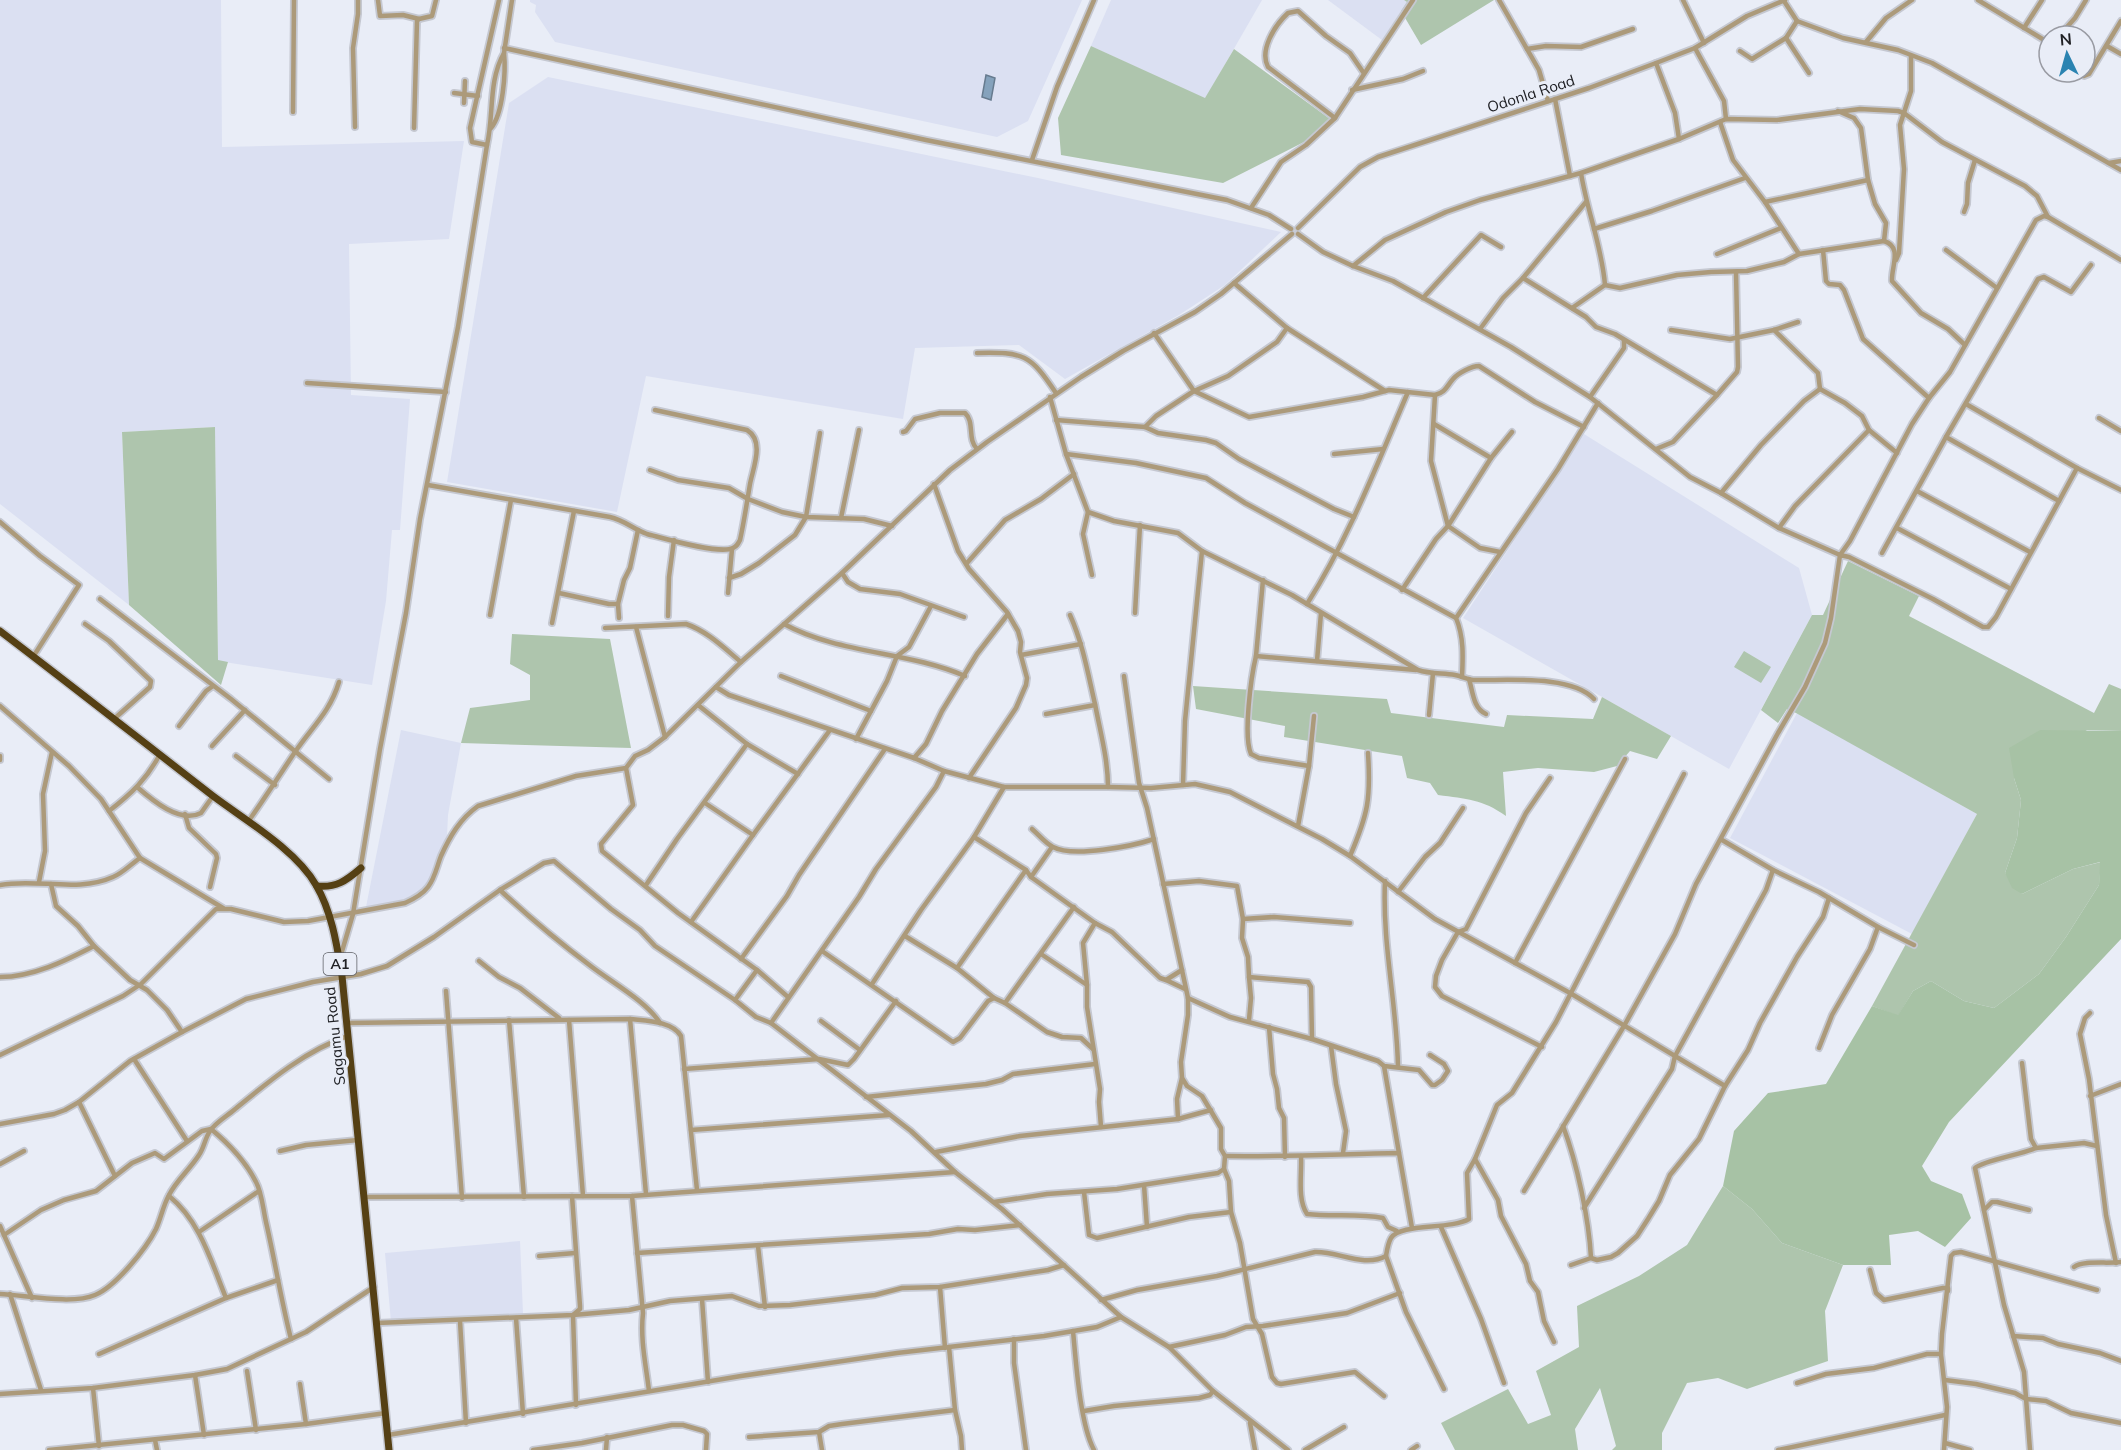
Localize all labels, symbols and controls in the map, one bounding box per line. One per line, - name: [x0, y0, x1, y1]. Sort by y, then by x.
- north arrow: [2037, 24, 2097, 84]
- text: N: [2059, 29, 2073, 50]
- street label: Odonla Road: [1485, 70, 1577, 117]
- road number: A1: [324, 953, 356, 975]
- street label: Sagamu Road: [320, 986, 349, 1086]

